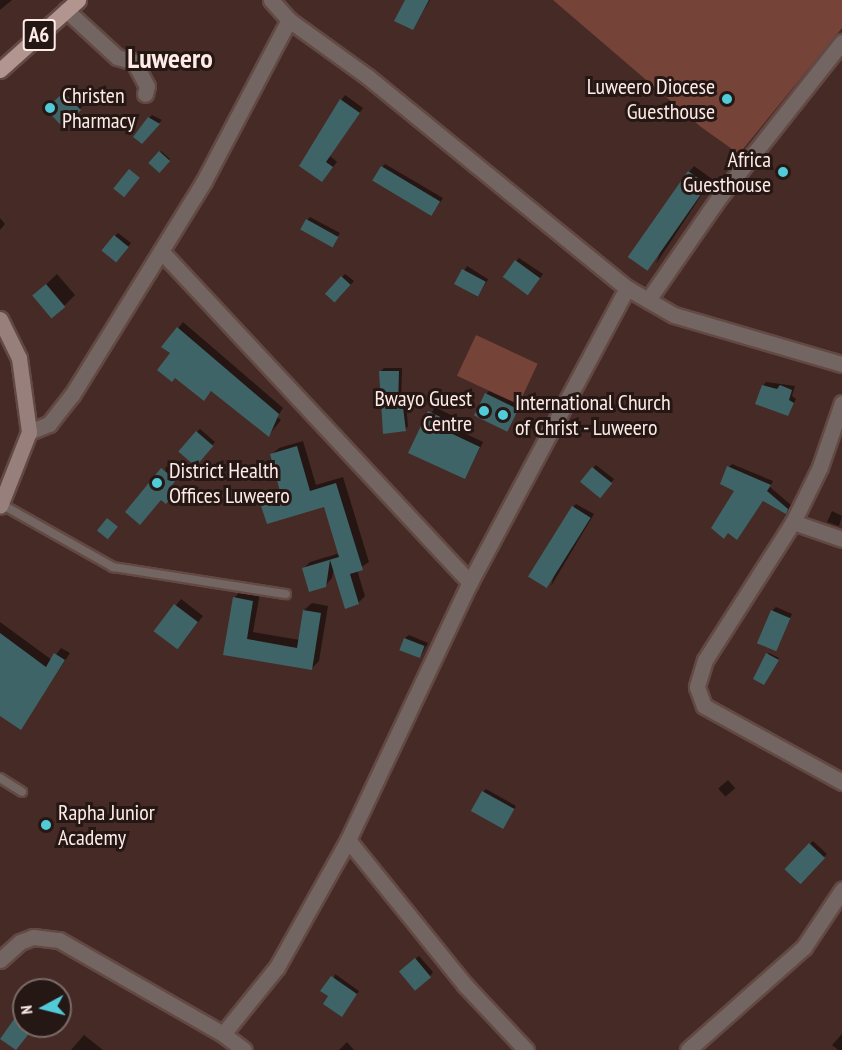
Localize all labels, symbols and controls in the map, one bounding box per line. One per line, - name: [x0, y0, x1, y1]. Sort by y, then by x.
- road number: A6: [22, 17, 56, 53]
- district label: Luweero: [127, 41, 213, 75]
- place label: Luweero Diocese Guesthouse: [587, 73, 715, 124]
- place label: Christen Pharmacy: [62, 82, 135, 134]
- marker: Luweero Diocese Guesthouse: [720, 92, 734, 106]
- marker: Christen Pharmacy: [43, 101, 57, 115]
- place label: Africa Guesthouse: [683, 146, 771, 198]
- marker: Africa Guesthouse: [776, 165, 790, 179]
- place label: Bwayo Guest Centre: [374, 385, 472, 436]
- place label: International Church of Christ - Luweero: [515, 389, 671, 440]
- marker: Bwayo Guest Centre: [477, 404, 491, 418]
- marker: International Church of Christ - Luweero: [496, 408, 510, 422]
- place label: District Health Offices Luweero: [169, 457, 290, 508]
- marker: District Health Offices Luweero: [150, 476, 164, 490]
- place label: Rapha Junior Academy: [58, 799, 155, 850]
- marker: Rapha Junior Academy: [39, 818, 53, 832]
- north arrow: [12, 978, 72, 1038]
- text: N: [16, 1004, 37, 1015]

